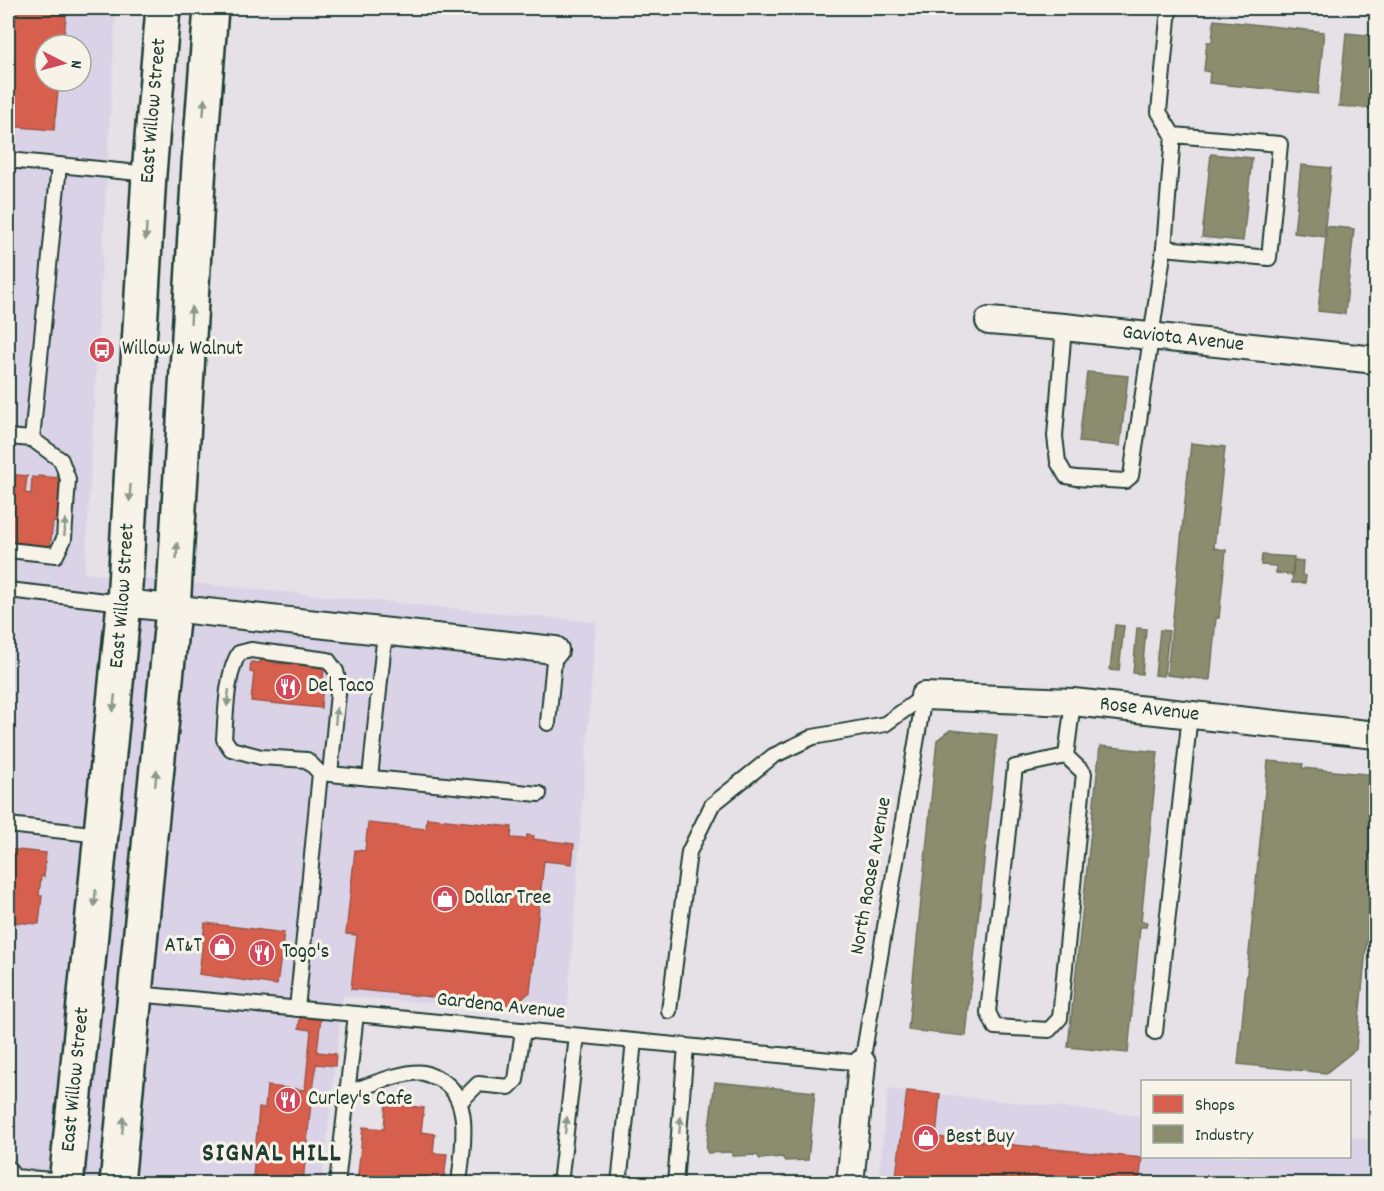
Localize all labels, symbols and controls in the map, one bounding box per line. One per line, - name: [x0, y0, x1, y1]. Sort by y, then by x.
- north arrow: [33, 33, 93, 93]
- street label: East Willow Street: [133, 37, 175, 184]
- text: N: [64, 59, 87, 70]
- one-way arrow: [199, 97, 209, 116]
- one-way arrow: [141, 222, 150, 241]
- one-way arrow: [186, 305, 195, 324]
- street label: Gaviota Avenue: [1121, 318, 1246, 361]
- bus stop icon: Willow & Walnut: [87, 335, 117, 365]
- place label: Willow & Walnut: [122, 335, 243, 365]
- one-way arrow: [125, 483, 134, 502]
- one-way arrow: [60, 517, 70, 536]
- street label: East Willow Street: [103, 522, 144, 670]
- one-way arrow: [172, 542, 181, 561]
- restaurant icon: Del Taco: [273, 672, 303, 702]
- place label: Del Taco: [308, 672, 374, 702]
- one-way arrow: [223, 689, 233, 708]
- street label: Rose Avenue: [1098, 690, 1201, 731]
- one-way arrow: [109, 694, 119, 713]
- one-way arrow: [331, 706, 341, 725]
- one-way arrow: [151, 768, 161, 787]
- street label: North Roase Avenue: [843, 795, 901, 957]
- shop icon: Dollar Tree: [430, 884, 460, 914]
- place label: Dollar Tree: [464, 884, 551, 914]
- one-way arrow: [90, 888, 100, 907]
- place label: AT&T: [164, 932, 203, 962]
- shop icon: AT&T: [207, 932, 237, 962]
- restaurant icon: Togo's: [247, 938, 277, 968]
- place label: Togo's: [282, 938, 329, 968]
- street label: Gardena Avenue: [435, 985, 567, 1029]
- street label: East Willow Street: [54, 1005, 99, 1153]
- legend: [1141, 1080, 1351, 1158]
- restaurant icon: Curley's Cafe: [273, 1085, 303, 1115]
- place label: Curley's Cafe: [308, 1085, 413, 1115]
- text: Shops: [1195, 1094, 1235, 1119]
- one-way arrow: [118, 1116, 128, 1135]
- one-way arrow: [562, 1116, 571, 1135]
- one-way arrow: [675, 1116, 685, 1135]
- shop icon: Best Buy: [911, 1123, 941, 1153]
- place label: Best Buy: [946, 1123, 1015, 1153]
- text: Industry: [1195, 1124, 1254, 1149]
- district label: SIGNAL HILL: [202, 1135, 342, 1174]

